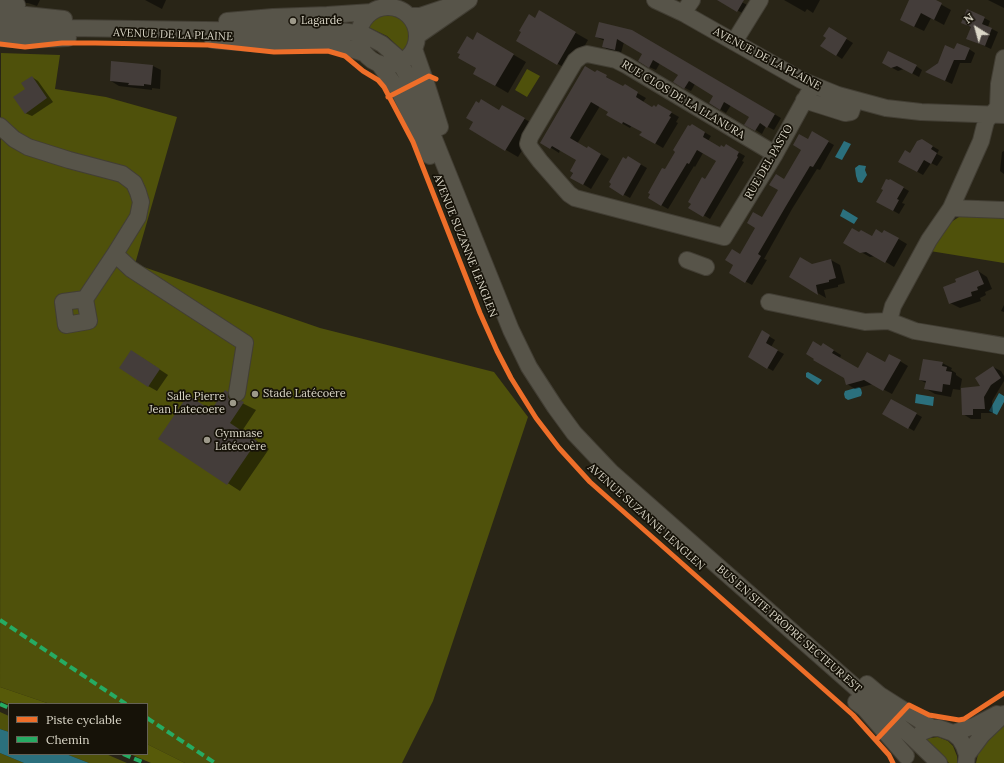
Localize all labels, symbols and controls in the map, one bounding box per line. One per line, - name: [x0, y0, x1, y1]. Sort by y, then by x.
- north arrow: [956, 8, 996, 48]
- text: N: [961, 10, 976, 27]
- place label: Lagarde: [301, 14, 342, 28]
- marker: Lagarde: [288, 16, 298, 26]
- street label: AVENUE DE LA PLAINE: [711, 25, 823, 93]
- street label: AVENUE DE LA PLAINE: [113, 26, 233, 44]
- street label: RUE CLOS DE LA LLANURA: [619, 58, 747, 142]
- street label: RUE DEL PASTO: [742, 122, 796, 202]
- street label: AVENUE SUZANNE LENGLEN: [430, 173, 500, 319]
- place label: Stade Latécoère: [263, 387, 346, 401]
- marker: Stade Latécoère: [250, 389, 260, 399]
- place label: Salle Pierre Jean Latecoere: [149, 390, 225, 416]
- marker: Salle Pierre Jean Latecoere: [228, 398, 238, 408]
- place label: Gymnase Latécoère: [215, 427, 266, 453]
- marker: Gymnase Latécoère: [202, 435, 212, 445]
- street label: AVENUE SUZANNE LENGLEN: [585, 461, 707, 573]
- street label: BUS EN SITE PROPRE SECTEUR EST: [714, 563, 864, 695]
- legend: [8, 703, 148, 755]
- text: Piste cyclable: [46, 712, 122, 727]
- text: Chemin: [46, 732, 89, 747]

